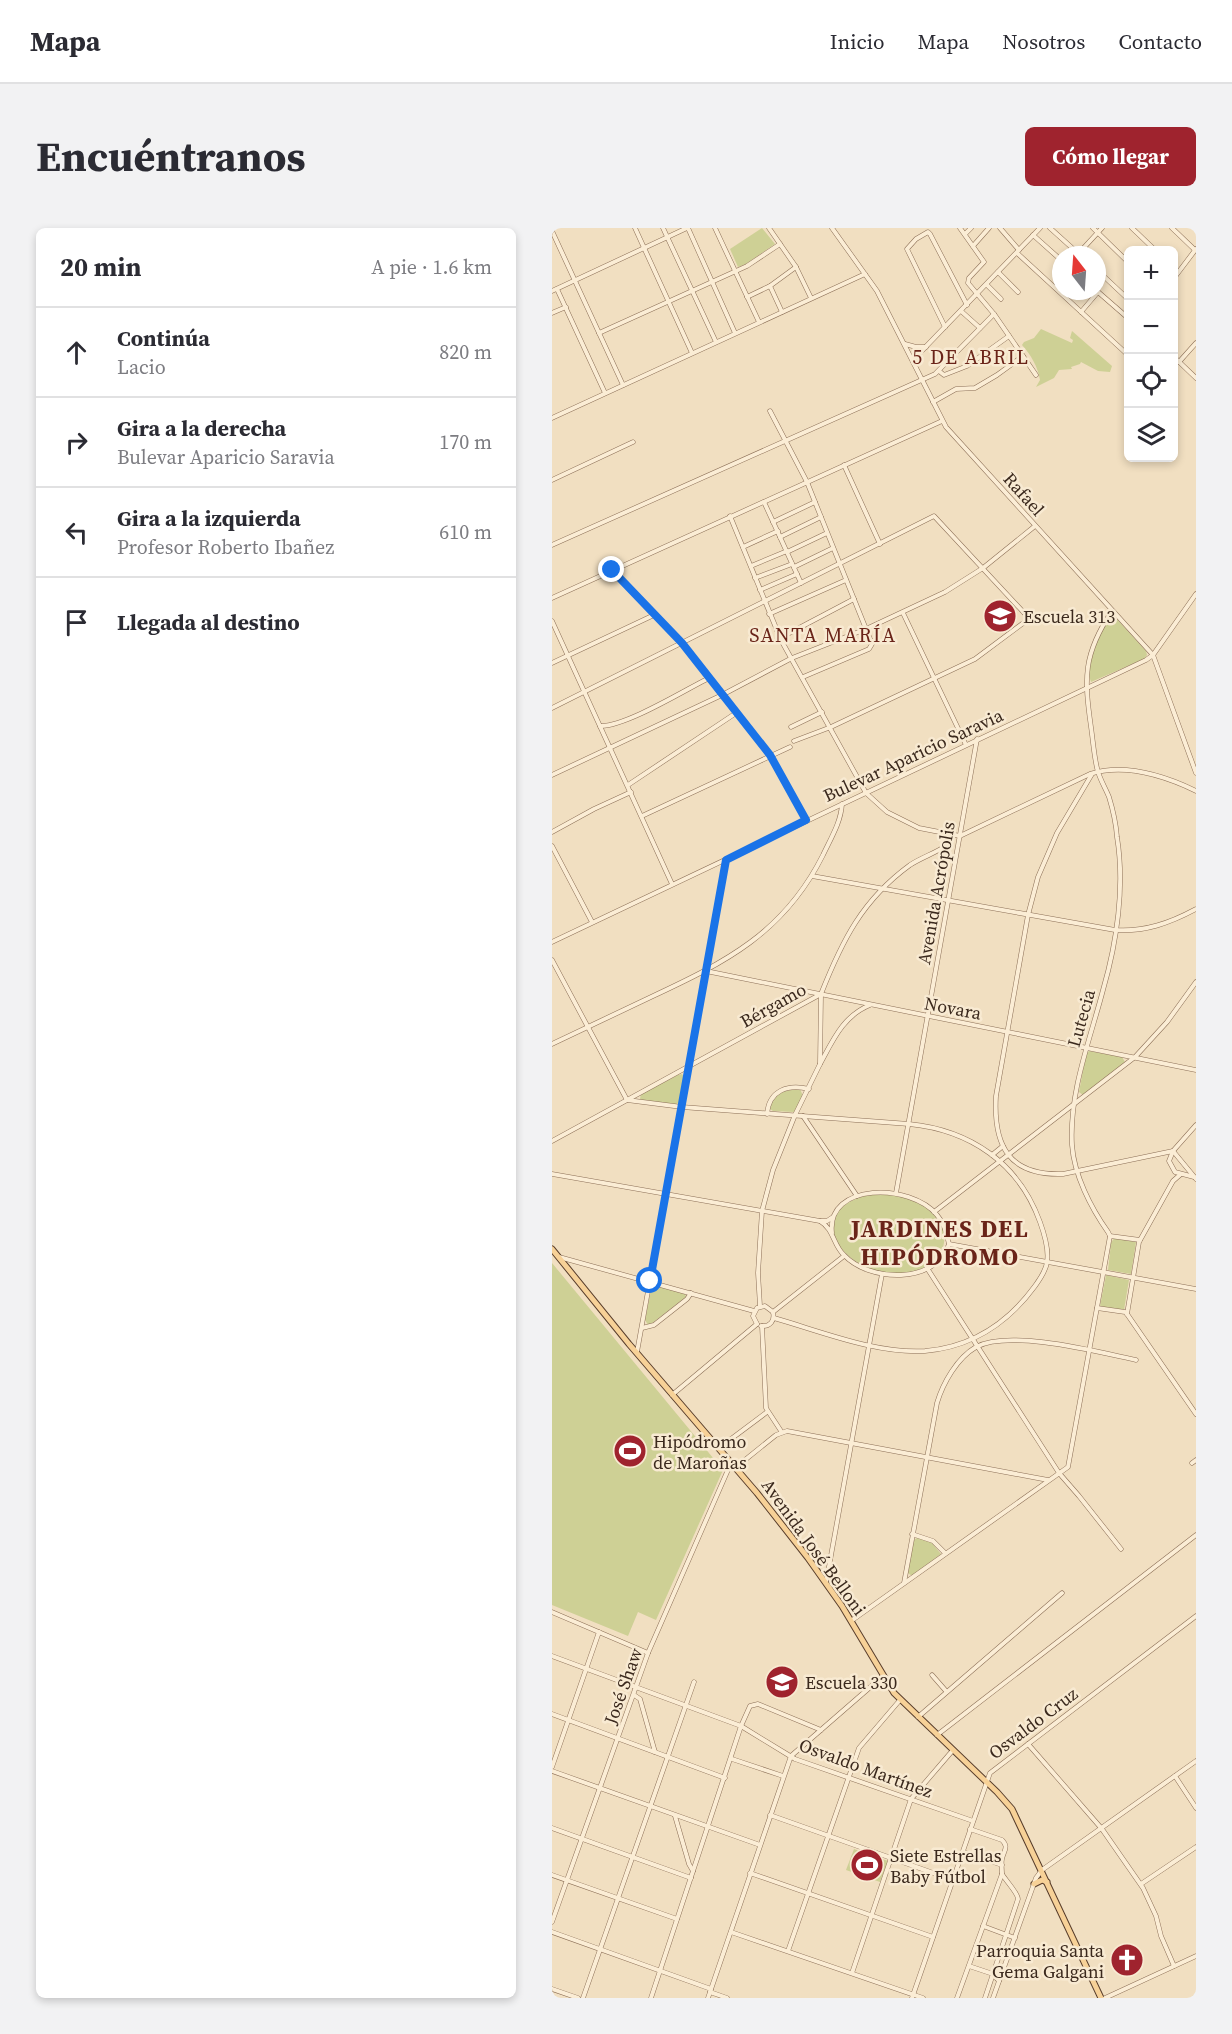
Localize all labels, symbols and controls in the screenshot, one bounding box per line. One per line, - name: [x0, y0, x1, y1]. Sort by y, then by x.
- text: Mapa: [30, 22, 101, 60]
- text: Inicio: [830, 27, 884, 56]
- text: Mapa: [917, 27, 969, 56]
- text: Nosotros: [1002, 27, 1085, 56]
- text: Contacto: [1118, 27, 1202, 56]
- text: Encuéntranos: [36, 127, 306, 185]
- button: Cómo llegar: [1025, 127, 1196, 186]
- north arrow: [1052, 246, 1106, 300]
- map controls: [1124, 246, 1178, 462]
- button: +: [1124, 246, 1178, 300]
- text: 20 min: [60, 249, 142, 285]
- text: A pie · 1.6 km: [371, 253, 492, 281]
- button: −: [1124, 300, 1178, 354]
- text: Continúa: [117, 323, 210, 353]
- icon: ahead: [60, 336, 93, 369]
- text: 820 m: [439, 338, 492, 366]
- district label: 5 DE ABRIL: [912, 343, 1030, 371]
- text: Lacio: [117, 353, 166, 381]
- button: locate: [1124, 354, 1178, 408]
- button: layers: [1124, 408, 1178, 462]
- text: Gira a la derecha: [117, 413, 286, 443]
- icon: right: [60, 426, 93, 459]
- text: 170 m: [439, 428, 492, 456]
- text: Bulevar Aparicio Saravia: [117, 443, 335, 471]
- street label: Rafael: [998, 467, 1050, 521]
- text: Gira a la izquierda: [117, 503, 301, 533]
- icon: left: [60, 516, 93, 549]
- text: 610 m: [439, 518, 492, 546]
- text: Profesor Roberto Ibañez: [117, 533, 334, 561]
- route end: [598, 556, 624, 582]
- school or university icon: Escuela 313: [982, 598, 1018, 634]
- place label: Escuela 313: [1023, 604, 1115, 629]
- icon: arrive: [60, 606, 93, 639]
- text: Llegada al destino: [117, 607, 300, 637]
- district label: SANTA MARÍA: [749, 621, 897, 649]
- street label: Bulevar Aparicio Saravia: [819, 702, 1008, 808]
- street label: Avenida Acrópolis: [911, 819, 961, 966]
- street label: Bérgamo: [735, 977, 811, 1033]
- street label: Lutecia: [1061, 985, 1101, 1050]
- street label: Novara: [922, 990, 984, 1026]
- district label: JARDINES DEL HIPÓDROMO: [849, 1212, 1029, 1273]
- route start: [636, 1267, 662, 1293]
- place label: Hipódromo de Maroñas: [653, 1429, 747, 1475]
- sports icon: Hipódromo de Maroñas: [612, 1433, 648, 1469]
- street label: Avenida José Belloni: [756, 1474, 872, 1620]
- street label: José Shaw: [597, 1644, 648, 1729]
- school or university icon: Escuela 330: [764, 1664, 800, 1700]
- place label: Escuela 330: [805, 1670, 897, 1695]
- street label: Osvaldo Cruz: [983, 1681, 1083, 1765]
- street label: Osvaldo Martínez: [796, 1732, 936, 1804]
- place label: Siete Estrellas Baby Fútbol: [890, 1843, 1002, 1889]
- sports icon: Siete Estrellas Baby Fútbol: [849, 1847, 885, 1883]
- place label: Parroquia Santa Gema Galgani: [976, 1938, 1105, 1984]
- church icon: Parroquia Santa Gema Galgani: [1109, 1942, 1145, 1978]

